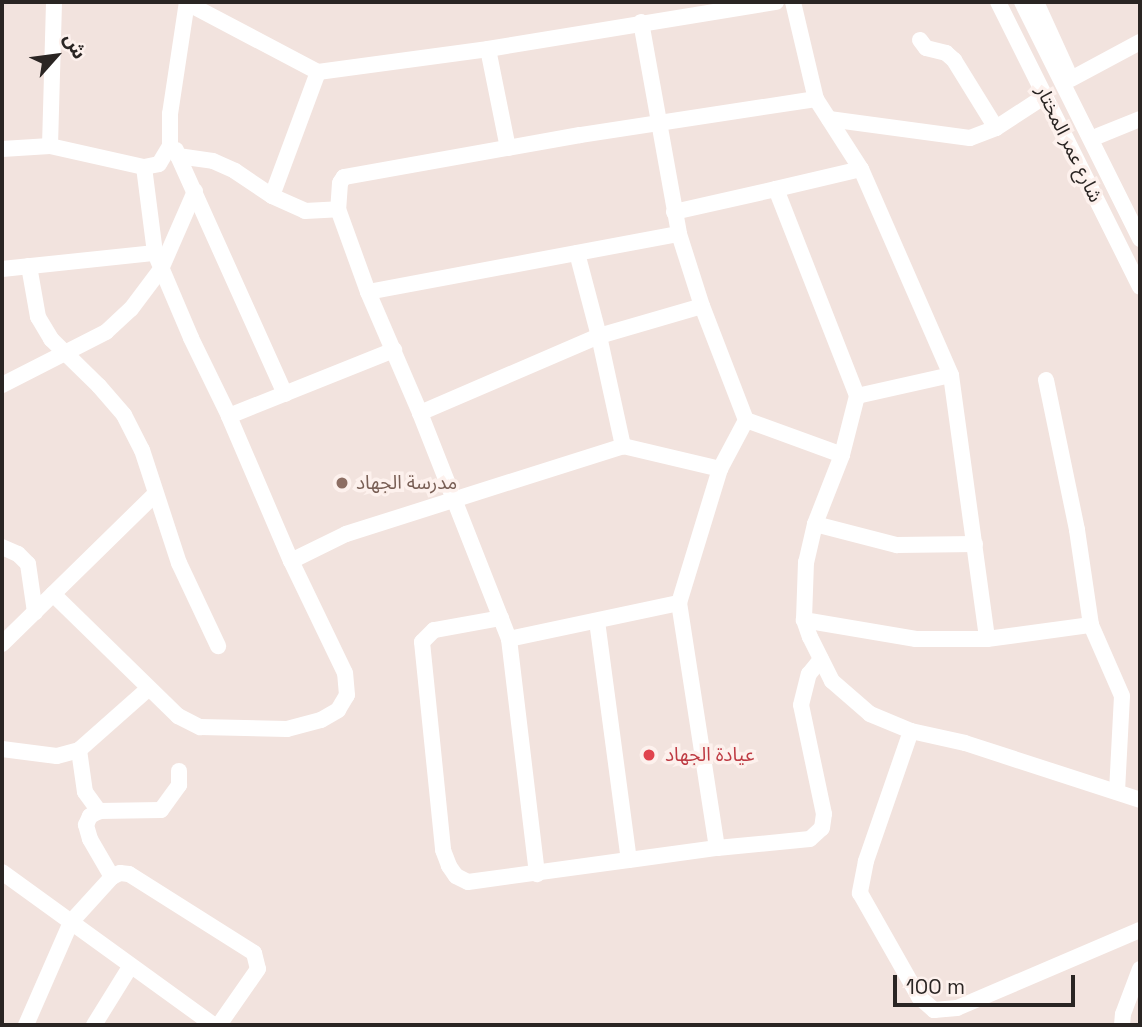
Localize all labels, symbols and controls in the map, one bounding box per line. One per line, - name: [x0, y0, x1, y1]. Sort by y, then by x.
- north arrow: [21, 21, 91, 91]
- text: ش: [58, 29, 92, 63]
- street label: شارع عمر المختار: [1031, 82, 1107, 206]
- place label: مدرسة الجهاد: [356, 472, 457, 494]
- marker: مدرسة الجهاد: [334, 475, 350, 491]
- place label: عيادة الجهاد: [665, 744, 755, 766]
- marker: عيادة الجهاد: [639, 745, 659, 765]
- scale bar: [897, 960, 1079, 1004]
- text: 100 m: [906, 973, 965, 1000]

